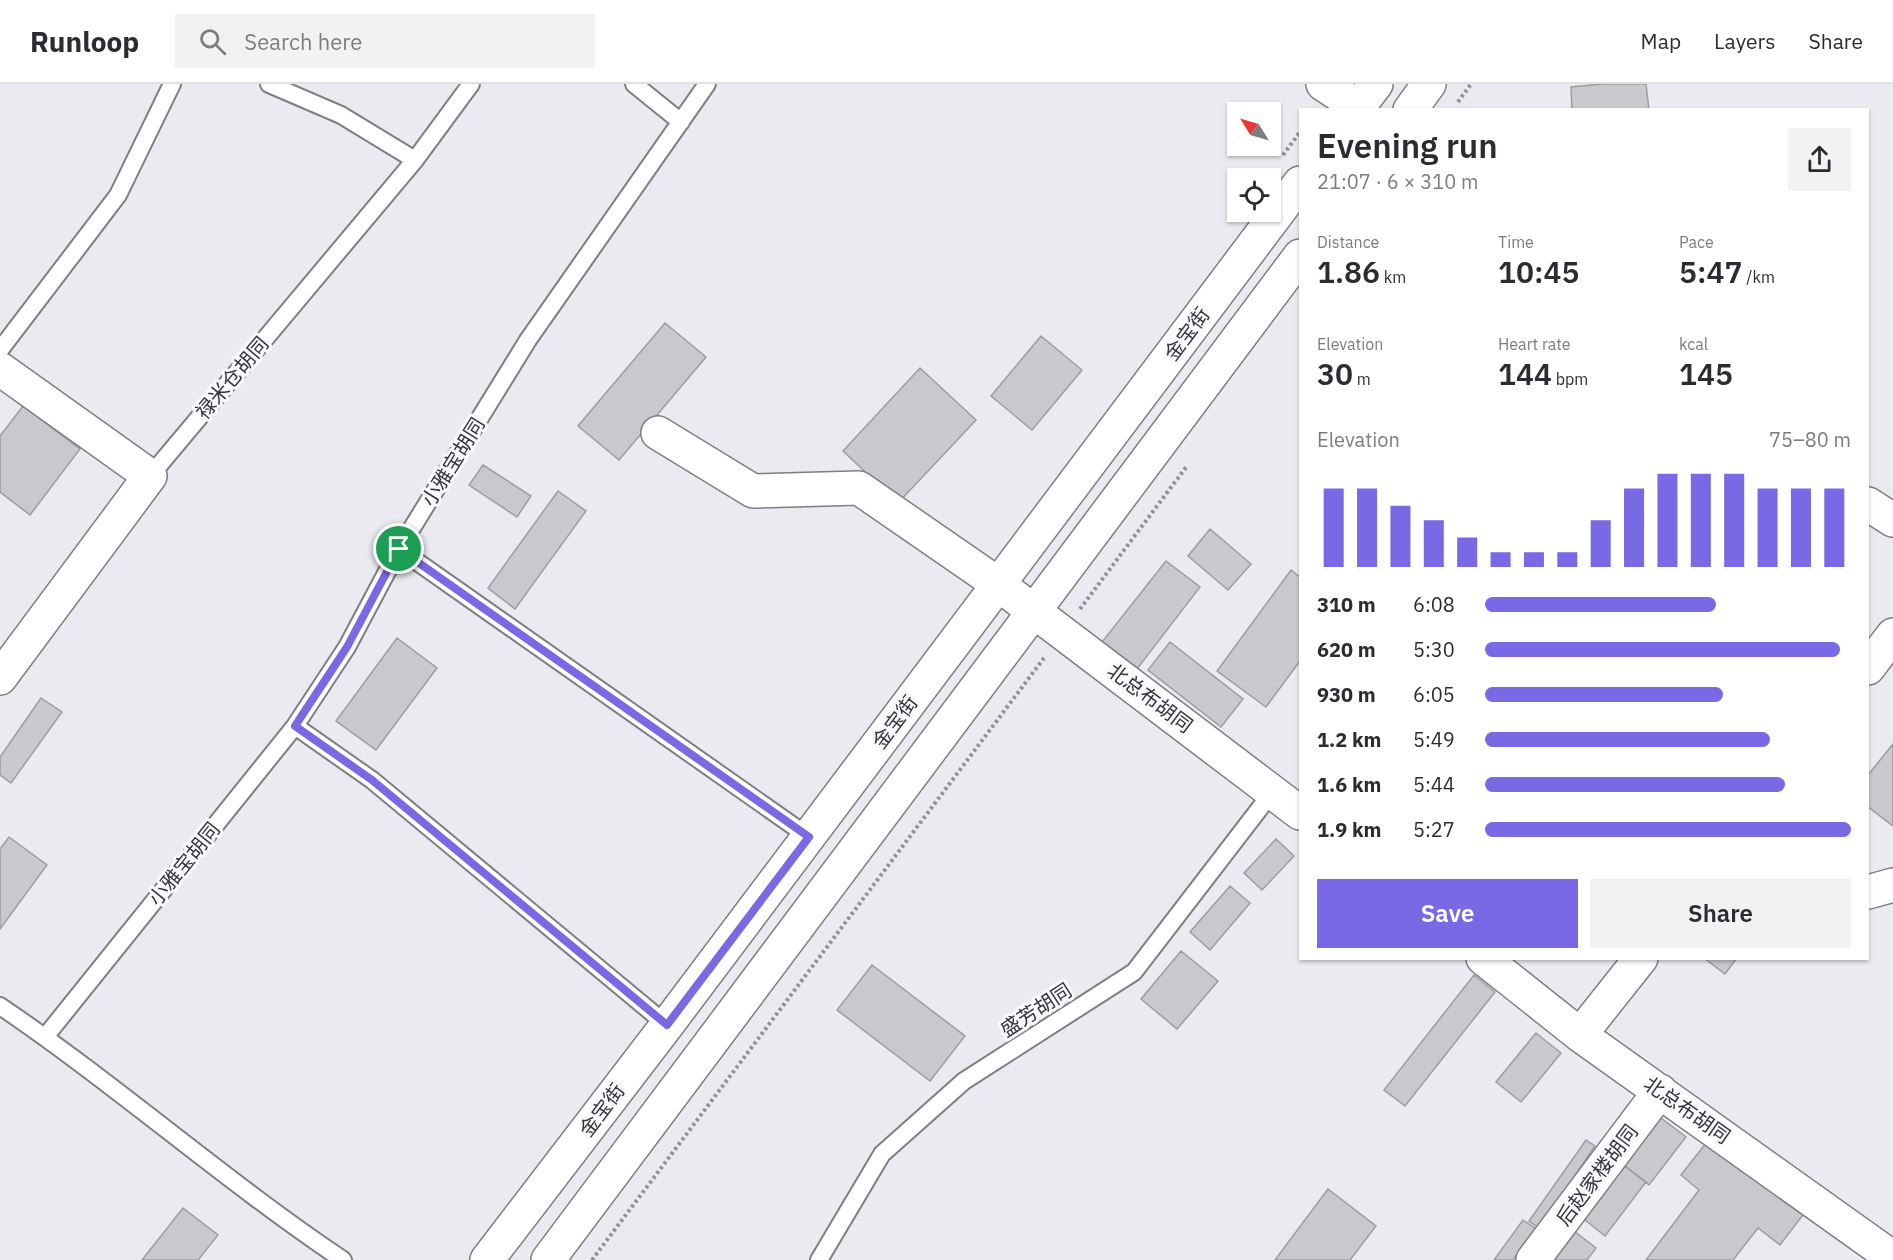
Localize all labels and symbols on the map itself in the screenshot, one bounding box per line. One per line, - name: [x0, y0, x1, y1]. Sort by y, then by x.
- north arrow: [1227, 102, 1281, 156]
- street label: 金宝街: [1158, 302, 1215, 366]
- street label: 禄米仓胡同: [189, 331, 274, 425]
- street label: 小雅宝胡同: [415, 412, 491, 511]
- pin: [373, 523, 424, 574]
- street label: 北总布胡同: [1102, 657, 1198, 738]
- street label: 金宝街: [866, 690, 923, 754]
- street label: 小雅宝胡同: [142, 816, 226, 911]
- street label: 盛芳胡同: [995, 976, 1077, 1043]
- street label: 北总布胡同: [1639, 1070, 1736, 1149]
- street label: 金宝街: [573, 1078, 630, 1142]
- street label: 后赵家楼胡同: [1550, 1119, 1643, 1231]

